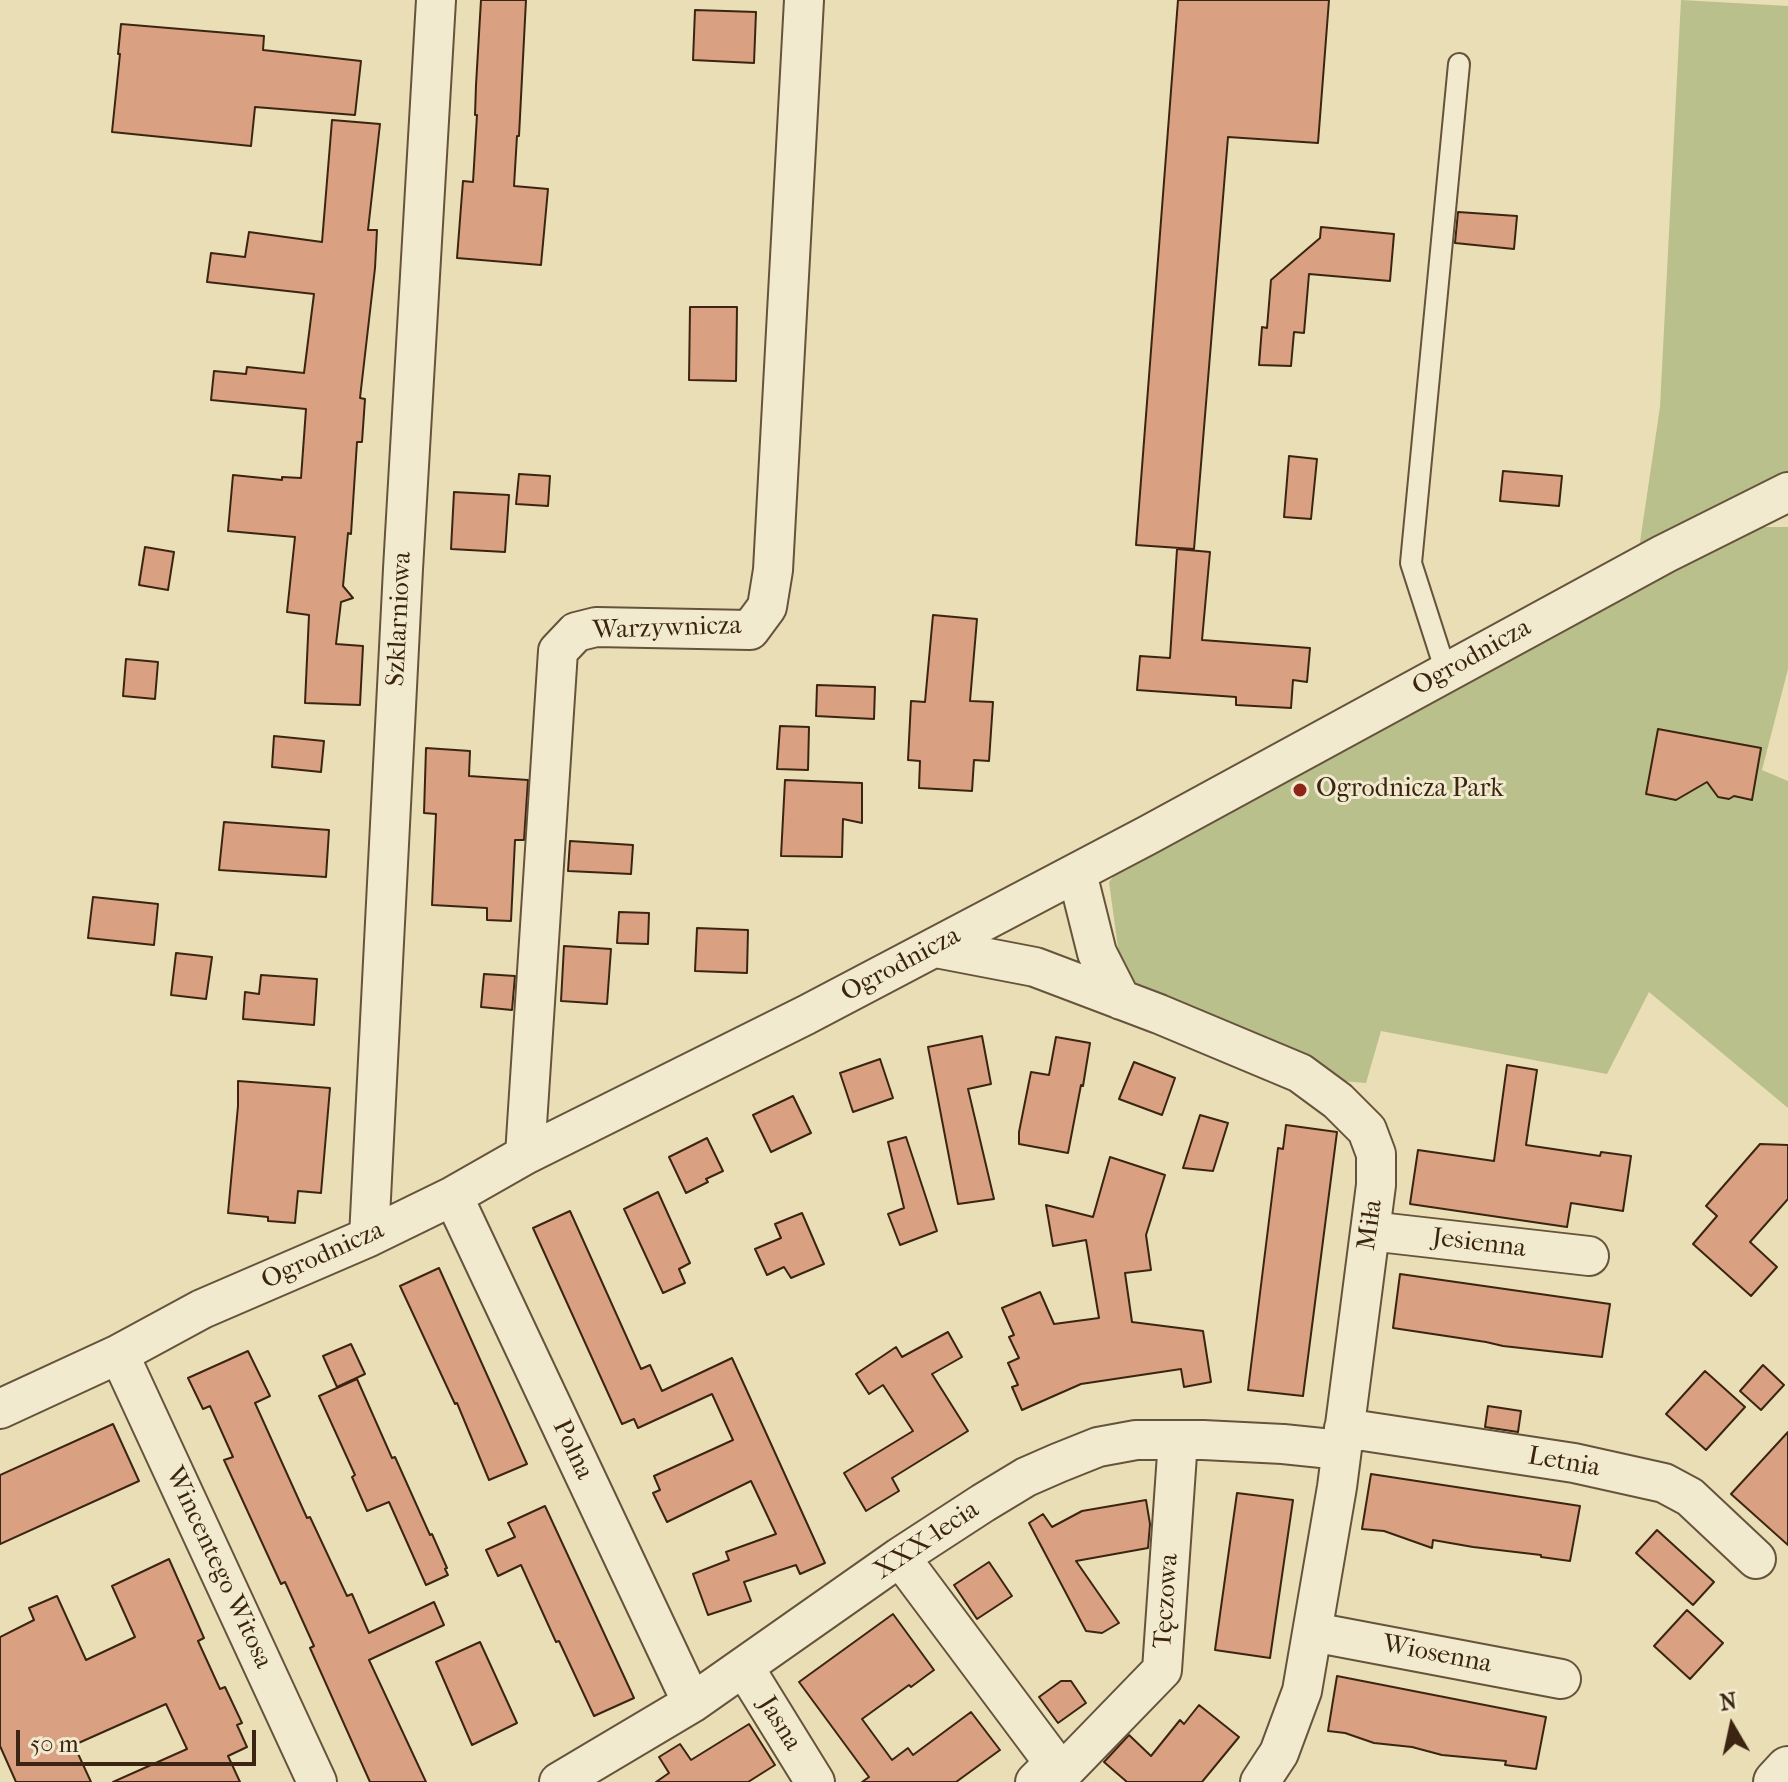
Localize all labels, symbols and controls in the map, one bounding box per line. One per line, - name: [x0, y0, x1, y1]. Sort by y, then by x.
- street label: Szklarniowa: [381, 551, 419, 687]
- street label: Warzywnicza: [592, 611, 742, 647]
- street label: Ogrodnicza: [1407, 613, 1537, 703]
- place label: Ogrodnicza Park: [1316, 774, 1504, 806]
- marker: Ogrodnicza Park: [1291, 781, 1309, 799]
- street label: Ogrodnicza: [836, 921, 966, 1009]
- street label: Miła: [1352, 1198, 1390, 1252]
- street label: Ogrodnicza: [257, 1215, 389, 1297]
- street label: Jesienna: [1430, 1223, 1528, 1265]
- street label: Polna: [545, 1415, 599, 1485]
- street label: Letnia: [1525, 1441, 1603, 1485]
- street label: Wincentego Witosa: [158, 1462, 278, 1674]
- street label: XXX-lecia: [869, 1495, 985, 1587]
- street label: Tęczowa: [1148, 1553, 1186, 1649]
- street label: Wiosenna: [1380, 1629, 1494, 1681]
- north arrow: [1692, 1686, 1772, 1766]
- text: N: [1718, 1688, 1739, 1716]
- street label: Jasna: [750, 1691, 808, 1757]
- scale bar: [20, 1714, 260, 1764]
- text: 50 m: [30, 1730, 79, 1758]

